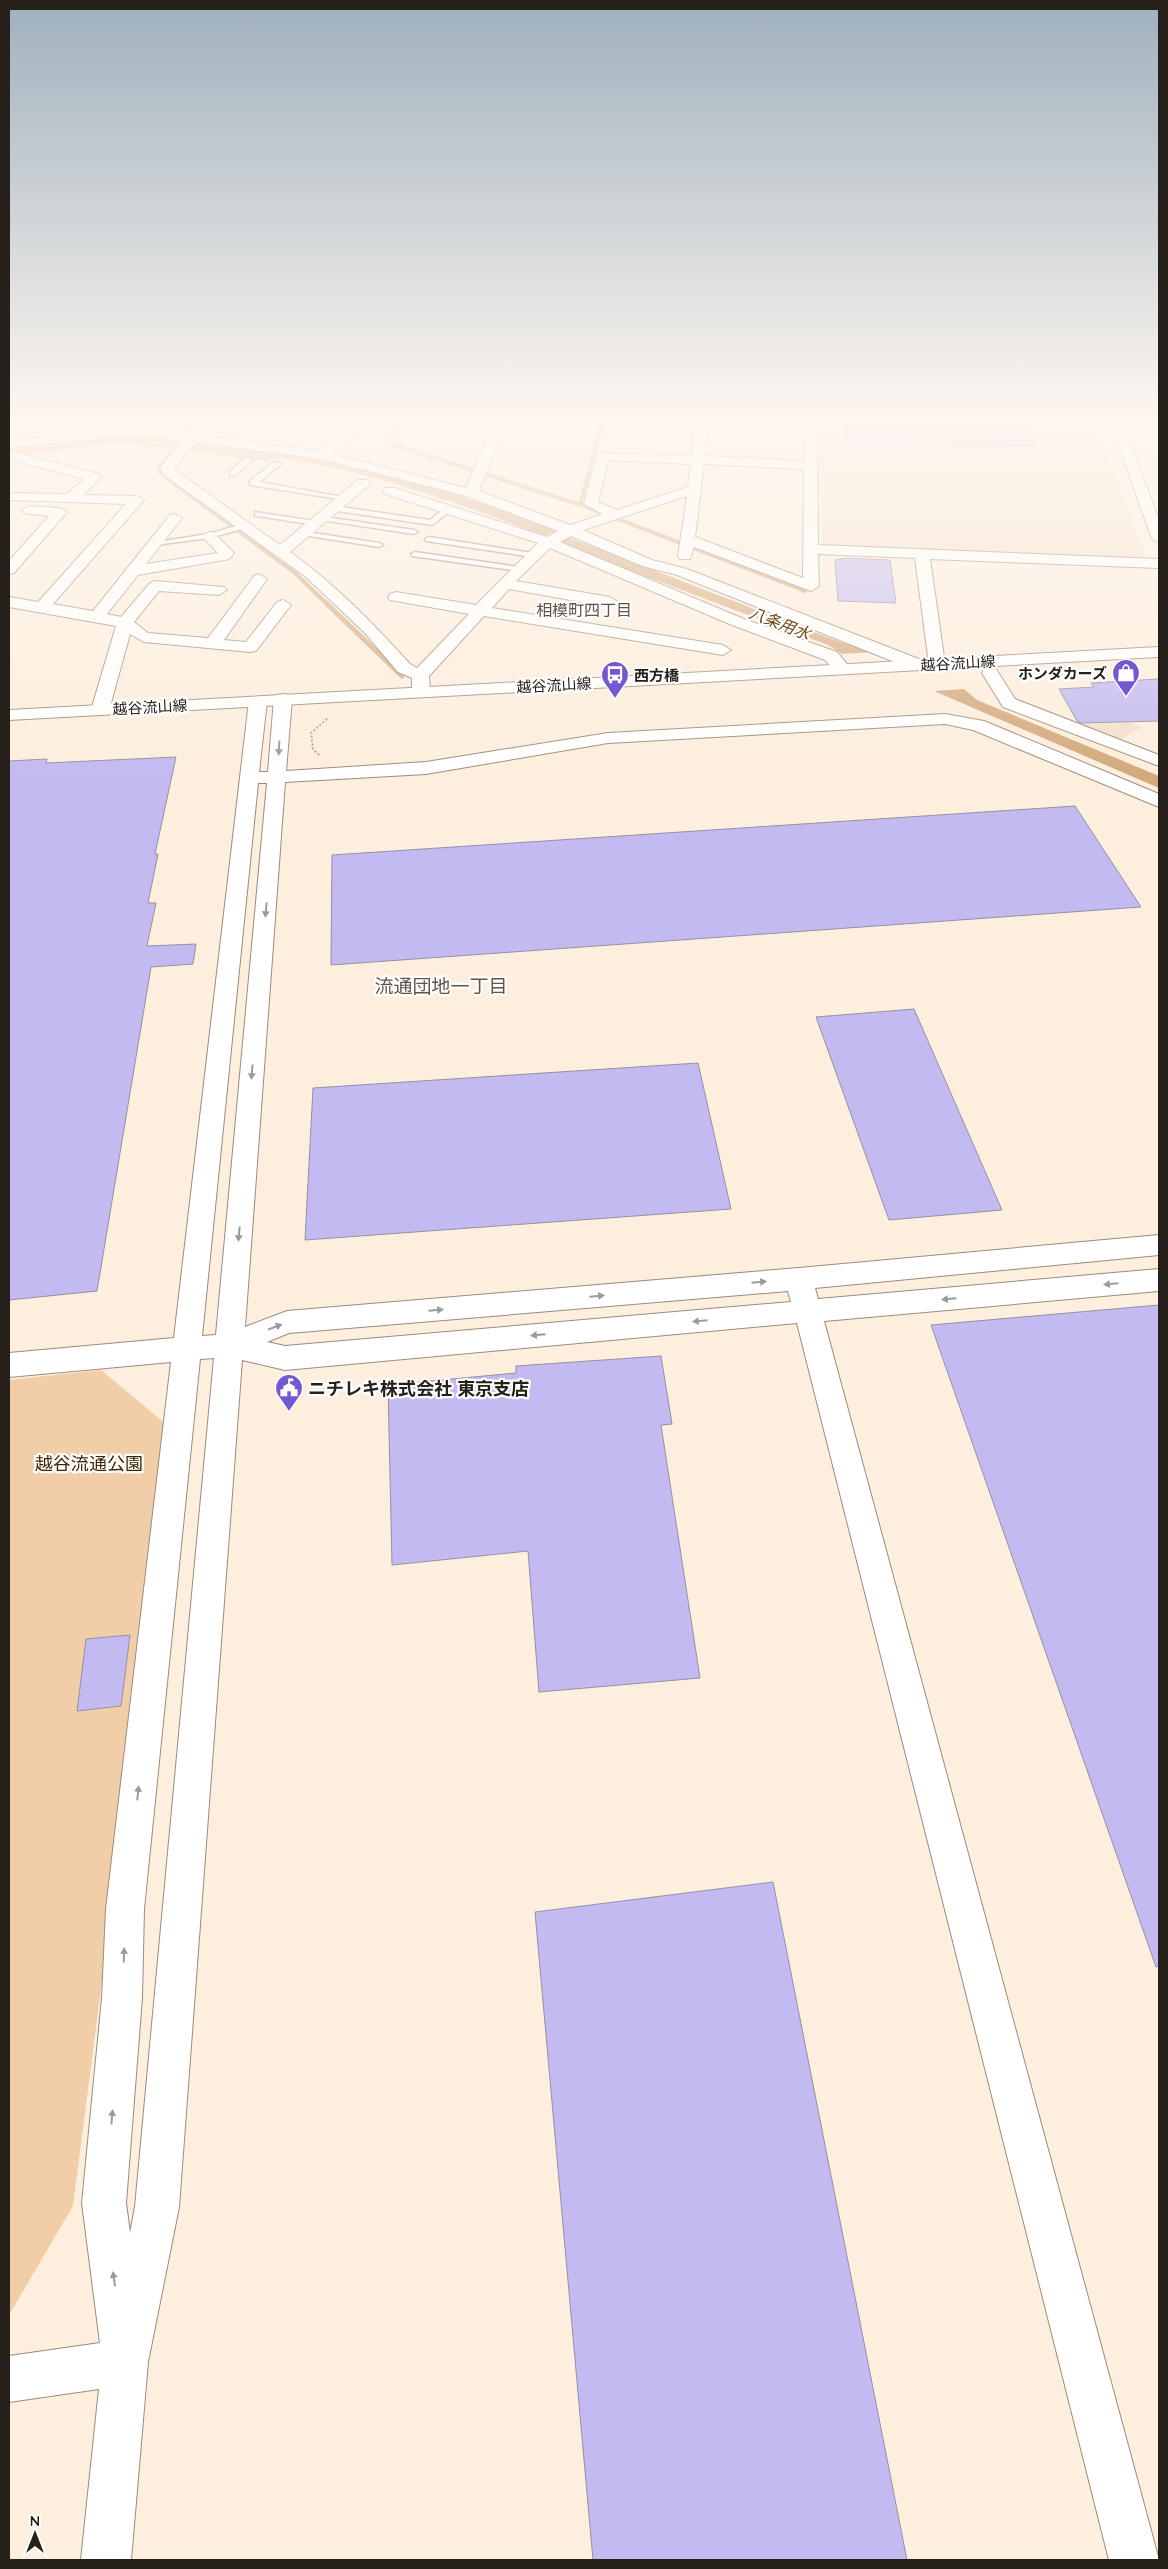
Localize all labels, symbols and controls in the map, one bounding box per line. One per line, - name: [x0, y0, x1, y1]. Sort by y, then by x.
- district label: 相模町四丁目: [536, 600, 632, 620]
- water label: 八条用水: [747, 602, 815, 645]
- street label: 越谷流山線: [919, 652, 996, 675]
- shop icon: ホンダカーズ: [1111, 658, 1141, 697]
- bus stop icon: 西方橋: [600, 660, 630, 699]
- place label: ホンダカーズ: [1018, 664, 1107, 683]
- place label: 西方橋: [634, 666, 680, 685]
- street label: 越谷流山線: [515, 674, 592, 697]
- street label: 越谷流山線: [111, 696, 188, 719]
- one-way arrow: [275, 740, 283, 756]
- one-way arrow: [262, 902, 270, 918]
- district label: 流通団地一丁目: [374, 974, 508, 998]
- one-way arrow: [248, 1064, 256, 1080]
- one-way arrow: [234, 1226, 242, 1242]
- one-way arrow: [752, 1278, 768, 1286]
- one-way arrow: [1102, 1281, 1118, 1289]
- one-way arrow: [590, 1292, 606, 1300]
- one-way arrow: [941, 1295, 957, 1303]
- one-way arrow: [428, 1305, 444, 1313]
- one-way arrow: [692, 1317, 708, 1325]
- one-way arrow: [267, 1323, 282, 1330]
- one-way arrow: [530, 1332, 546, 1340]
- public building icon: ニチレキ株式会社 東京支店: [274, 1373, 304, 1412]
- place label: ニチレキ株式会社 東京支店: [308, 1377, 529, 1400]
- park label: 越谷流通公園: [35, 1452, 143, 1475]
- one-way arrow: [134, 1785, 142, 1801]
- one-way arrow: [120, 1947, 128, 1963]
- one-way arrow: [108, 2109, 116, 2125]
- one-way arrow: [110, 2270, 118, 2286]
- north arrow: [10, 2509, 60, 2559]
- text: N: [30, 2512, 40, 2530]

